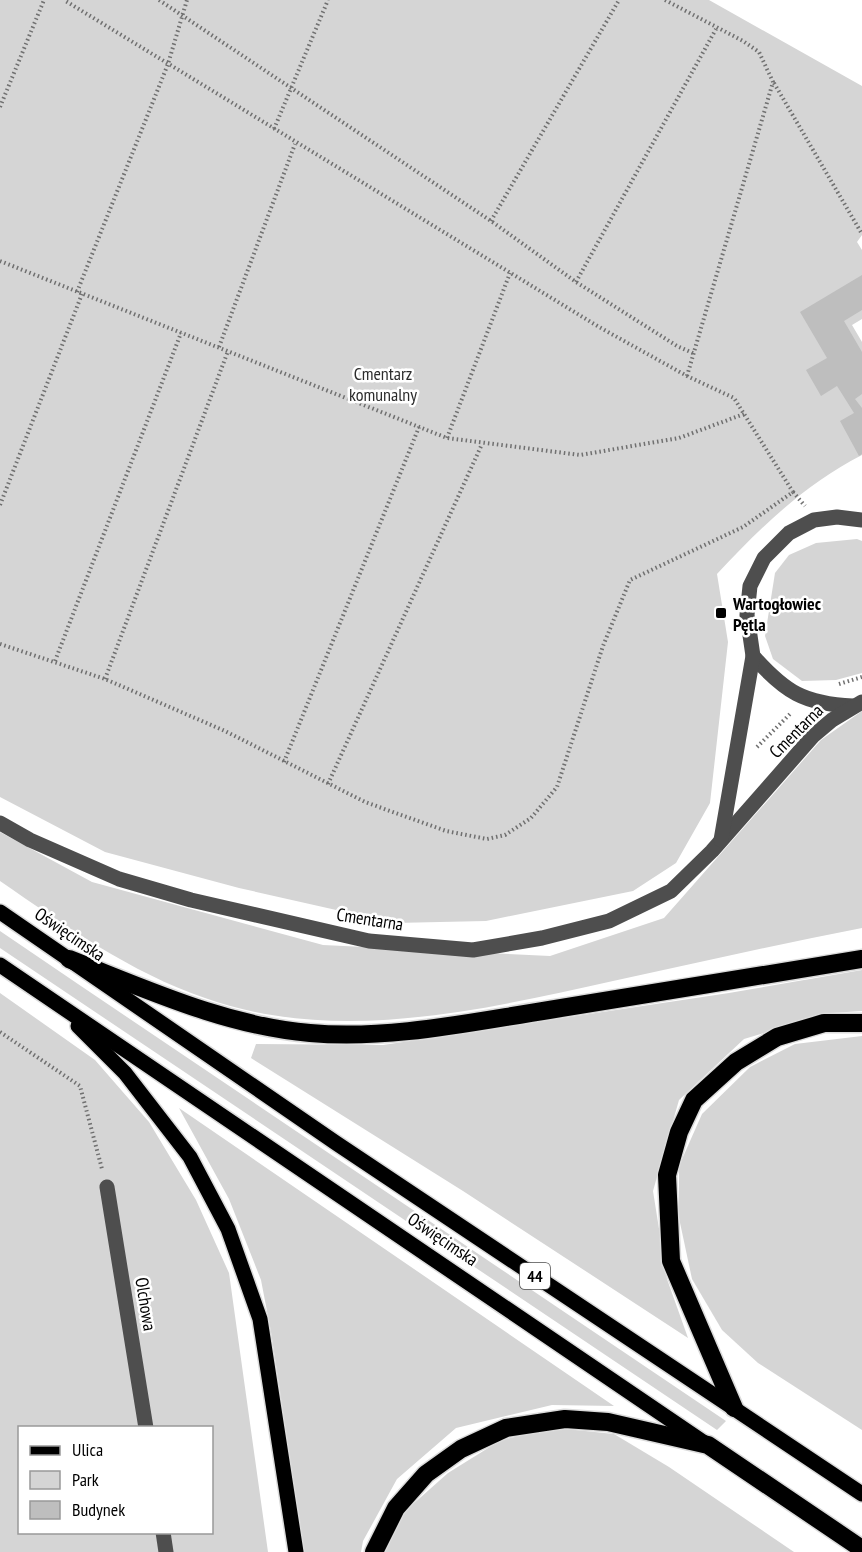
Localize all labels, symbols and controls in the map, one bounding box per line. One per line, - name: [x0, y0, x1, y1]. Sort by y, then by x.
- park label: Cmentarz komunalny: [349, 362, 417, 406]
- place label: Wartogłowiec Pętla: [732, 592, 822, 636]
- marker: Wartogłowiec Pętla: [714, 606, 728, 620]
- street label: Cmentarna: [764, 699, 828, 763]
- street label: Oświęcimska: [30, 902, 110, 966]
- street label: Cmentarna: [335, 902, 405, 936]
- street label: Oświęcimska: [403, 1207, 483, 1271]
- road number: 44: [520, 1263, 550, 1289]
- street label: Olchowa: [130, 1276, 162, 1332]
- legend: [18, 1426, 213, 1534]
- text: Ulica: [72, 1438, 103, 1461]
- text: Park: [72, 1468, 99, 1491]
- text: Budynek: [72, 1498, 125, 1521]

